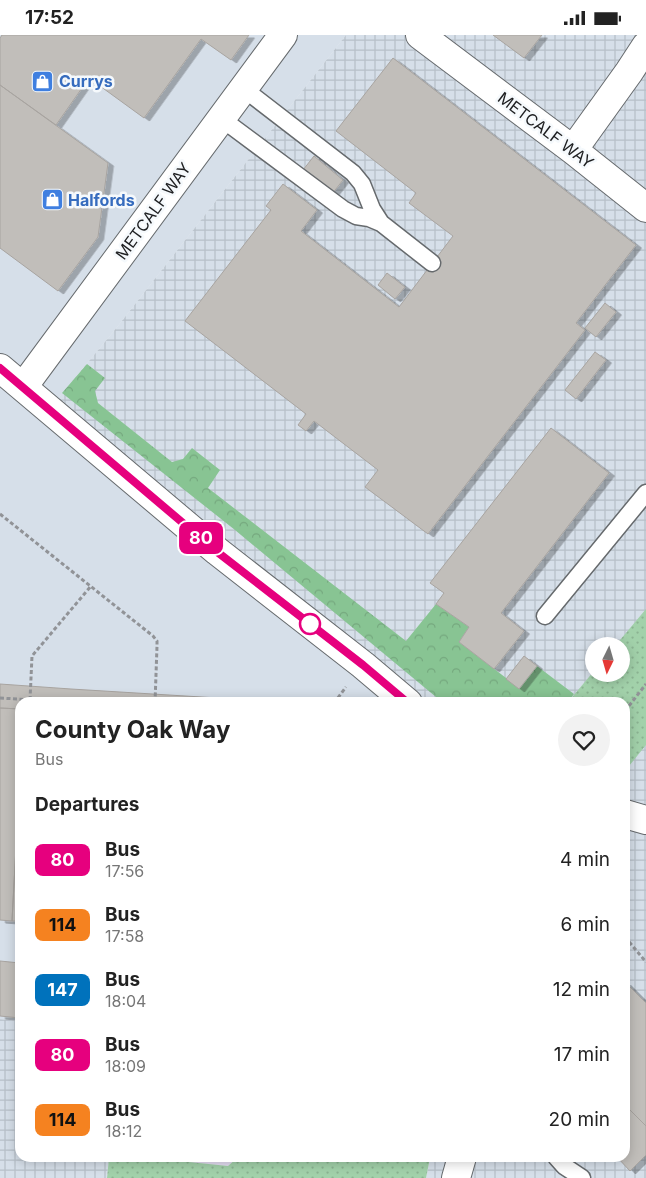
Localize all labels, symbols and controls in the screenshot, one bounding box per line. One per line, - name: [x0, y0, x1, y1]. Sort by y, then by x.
- text: 17:52: [25, 6, 74, 29]
- shop icon: Currys: [31, 69, 55, 93]
- place label: Currys: [59, 71, 113, 91]
- street label: METCALF WAY: [494, 87, 598, 173]
- street label: METCALF WAY: [111, 159, 195, 263]
- shop icon: Halfords: [40, 188, 64, 212]
- place label: Halfords: [68, 190, 135, 210]
- line badge: 80: [178, 522, 224, 554]
- text: 80: [189, 527, 213, 548]
- unlabelled marker: [299, 613, 321, 635]
- north arrow: [585, 637, 630, 683]
- map controls: [585, 637, 630, 682]
- button: heart: [558, 714, 610, 766]
- text: County Oak Way: [35, 715, 230, 744]
- text: Bus: [35, 749, 63, 769]
- text: Departures: [35, 793, 139, 816]
- text: Bus: [105, 838, 140, 861]
- text: 4 min: [560, 848, 610, 871]
- text: 80: [51, 849, 74, 870]
- text: 17:56: [105, 861, 144, 881]
- text: Bus: [105, 903, 140, 926]
- text: 6 min: [560, 913, 610, 936]
- text: 114: [49, 914, 76, 935]
- text: 17:58: [105, 926, 144, 946]
- text: Bus: [105, 968, 140, 991]
- text: 12 min: [553, 978, 610, 1001]
- text: 147: [47, 979, 78, 1000]
- text: 18:04: [105, 991, 146, 1011]
- text: Bus: [105, 1033, 140, 1056]
- text: 17 min: [554, 1043, 610, 1066]
- text: 80: [51, 1044, 74, 1065]
- text: 18:09: [105, 1056, 146, 1076]
- text: Bus: [105, 1098, 140, 1121]
- text: 20 min: [549, 1108, 610, 1131]
- text: 114: [49, 1109, 76, 1130]
- text: 18:12: [105, 1121, 142, 1141]

